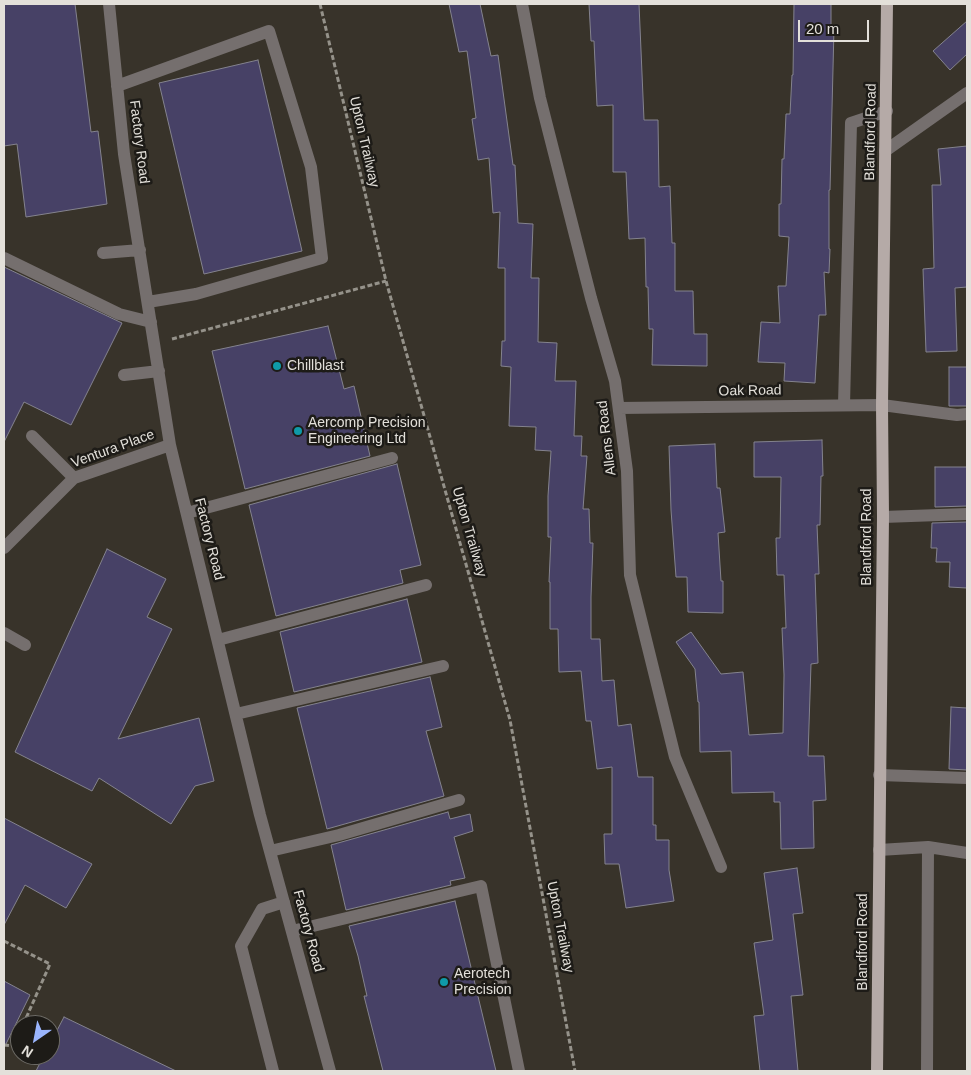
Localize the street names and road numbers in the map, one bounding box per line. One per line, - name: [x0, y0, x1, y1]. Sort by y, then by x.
- street label: Blandford Road: [862, 83, 880, 181]
- street label: Upton Trailway: [345, 95, 383, 189]
- street label: Factory Road: [126, 99, 152, 185]
- street label: Oak Road: [718, 382, 782, 400]
- street label: Allens Road: [594, 400, 620, 476]
- street label: Ventura Place: [69, 426, 157, 472]
- street label: Upton Trailway: [448, 485, 490, 579]
- street label: Blandford Road: [859, 488, 875, 586]
- street label: Factory Road: [191, 496, 227, 582]
- street label: Upton Trailway: [543, 880, 577, 974]
- street label: Factory Road: [289, 888, 327, 974]
- street label: Blandford Road: [855, 893, 871, 991]

